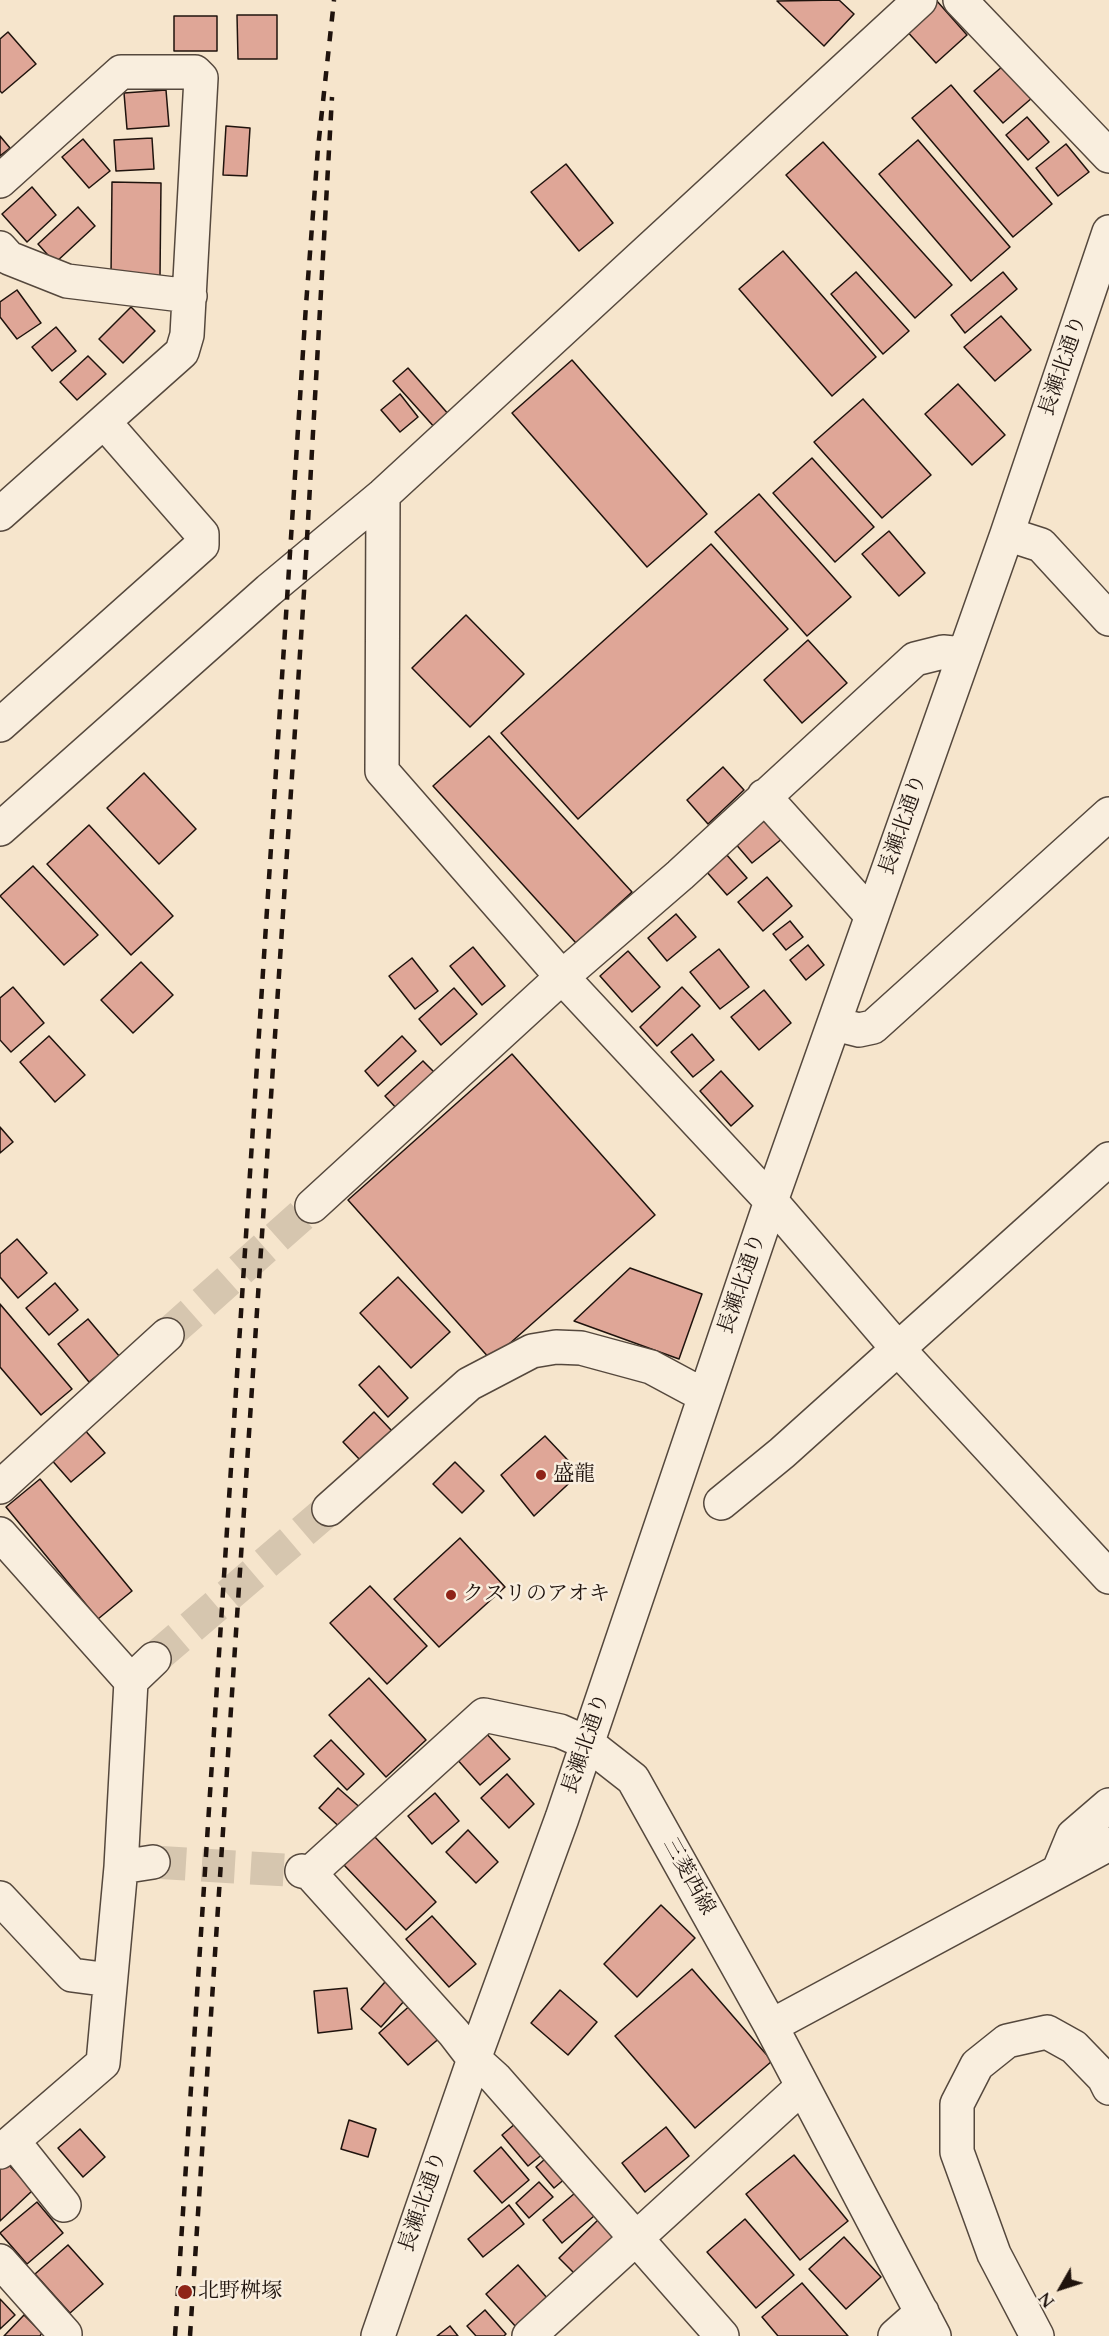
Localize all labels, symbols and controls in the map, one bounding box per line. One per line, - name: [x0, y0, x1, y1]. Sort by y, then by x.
- street label: 長瀬北通り: [1035, 312, 1093, 420]
- street label: 長瀬北通り: [875, 771, 933, 879]
- street label: 長瀬北通り: [714, 1230, 772, 1338]
- place label: 盛龍: [553, 1462, 595, 1488]
- marker: 盛龍: [534, 1468, 548, 1482]
- place label: クスリのアオキ: [463, 1582, 610, 1608]
- marker: クスリのアオキ: [444, 1588, 458, 1602]
- street label: 長瀬北通り: [558, 1690, 616, 1798]
- street label: 三菱西線: [657, 1834, 719, 1920]
- street label: 長瀬北通り: [395, 2148, 453, 2256]
- north arrow: [1031, 2258, 1091, 2318]
- place label: 北野桝塚: [198, 2279, 282, 2305]
- marker: 北野桝塚: [176, 2283, 194, 2301]
- text: N: [1034, 2287, 1060, 2312]

